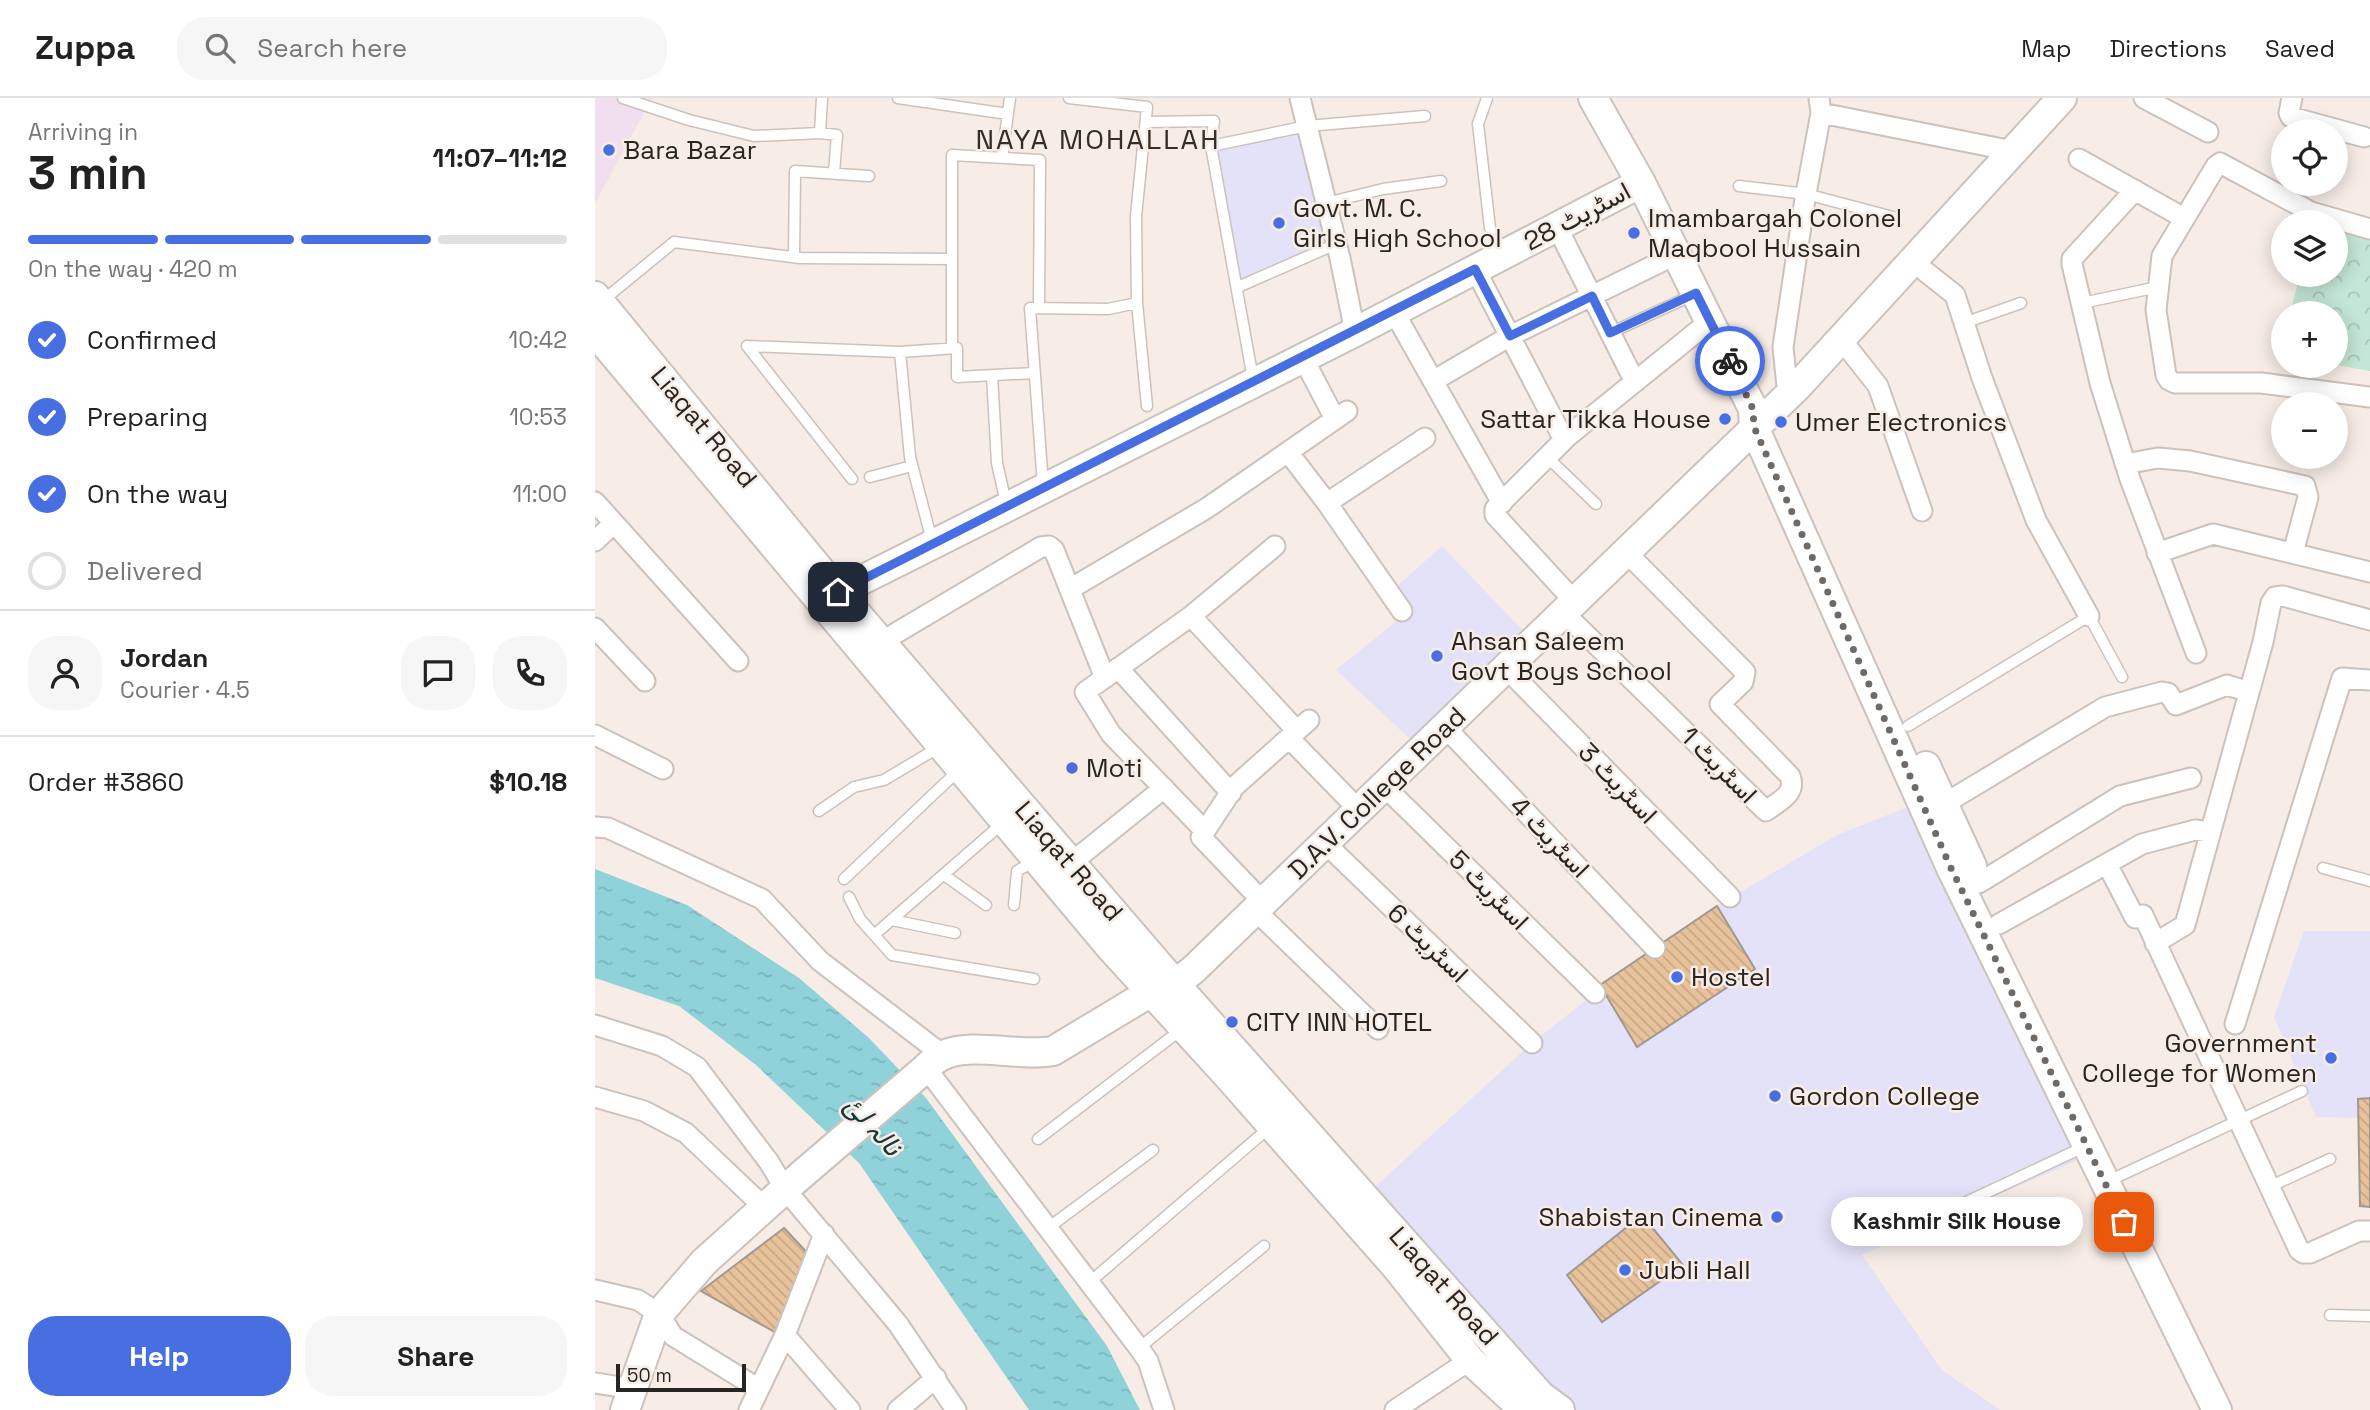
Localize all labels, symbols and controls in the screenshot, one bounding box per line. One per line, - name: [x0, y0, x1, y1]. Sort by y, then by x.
- search box: [177, 17, 667, 80]
- text: Zuppa: [35, 27, 135, 69]
- icon: search: [201, 29, 239, 67]
- text: Search here: [257, 31, 407, 65]
- text: Map: [2021, 33, 2071, 64]
- text: Directions: [2109, 33, 2227, 64]
- text: Saved: [2265, 33, 2335, 64]
- text: Arriving in: [28, 117, 138, 147]
- map controls: [2271, 119, 2348, 469]
- button: locate: [2271, 119, 2348, 196]
- district label: NAYA MOHALLAH: [975, 121, 1221, 157]
- place label: Bara Bazar: [623, 133, 757, 167]
- text: 11:07–11:12: [432, 141, 567, 175]
- marker: Bara Bazar: [601, 142, 617, 158]
- text: 3 min: [28, 144, 148, 202]
- street label: اسٹریٹ 28: [1518, 174, 1636, 258]
- place label: Govt. M. C. Girls High School: [1293, 191, 1502, 255]
- place label: Imambargah Colonel Maqbool Hussain: [1648, 201, 1902, 265]
- button: layers: [2271, 210, 2348, 287]
- marker: Govt. M. C. Girls High School: [1271, 215, 1287, 231]
- marker: Imambargah Colonel Maqbool Hussain: [1626, 225, 1642, 241]
- text: On the way · 420 m: [28, 254, 238, 284]
- button: +: [2271, 301, 2348, 378]
- icon: check: [28, 321, 66, 359]
- text: Confirmed: [87, 323, 217, 357]
- text: 10:42: [509, 325, 567, 355]
- courier: [1695, 326, 1765, 396]
- icon: bike: [1711, 342, 1749, 380]
- street label: Liaqat Road: [643, 359, 765, 495]
- button: −: [2271, 392, 2348, 469]
- icon: check: [28, 398, 66, 436]
- text: Preparing: [87, 400, 208, 434]
- text: 10:53: [509, 402, 567, 432]
- place label: Sattar Tikka House: [1480, 402, 1711, 436]
- place label: Umer Electronics: [1795, 405, 2007, 439]
- marker: Sattar Tikka House: [1717, 411, 1733, 427]
- marker: Umer Electronics: [1773, 414, 1789, 430]
- icon: check: [28, 475, 66, 513]
- text: On the way: [87, 477, 228, 511]
- text: 11:00: [512, 479, 567, 509]
- text: Delivered: [87, 554, 203, 588]
- pin: [808, 562, 868, 622]
- icon: home: [819, 573, 857, 611]
- place label: Ahsan Saleem Govt Boys School: [1451, 624, 1672, 688]
- button: person: [28, 636, 102, 710]
- button: chat: [401, 636, 475, 710]
- button: phone: [493, 636, 567, 710]
- text: Jordan: [120, 641, 208, 675]
- marker: Ahsan Saleem Govt Boys School: [1429, 648, 1445, 664]
- text: Courier · 4.5: [120, 675, 250, 705]
- street label: D.A.V. College Road: [1281, 699, 1473, 887]
- street label: اسٹریٹ 1: [1673, 719, 1765, 811]
- street label: اسٹریٹ 3: [1571, 735, 1665, 831]
- place label: Moti: [1086, 751, 1142, 785]
- marker: Moti: [1064, 760, 1080, 776]
- text: Order #3860: [28, 765, 184, 799]
- text: $10.18: [489, 765, 567, 799]
- street label: اسٹریٹ 4: [1503, 789, 1597, 885]
- street label: Liaqat Road: [1007, 794, 1131, 928]
- street label: اسٹریٹ 5: [1442, 843, 1536, 937]
- street label: اسٹریٹ 6: [1380, 896, 1476, 990]
- place label: Hostel: [1691, 960, 1771, 994]
- marker: Hostel: [1669, 969, 1685, 985]
- place label: CITY INN HOTEL: [1246, 1005, 1432, 1039]
- marker: CITY INN HOTEL: [1224, 1014, 1240, 1030]
- place label: Government College for Women: [2082, 1026, 2317, 1090]
- marker: Government College for Women: [2323, 1050, 2339, 1066]
- place label: Gordon College: [1789, 1079, 1980, 1113]
- water label: نالہ لئ: [837, 1087, 912, 1165]
- marker: Gordon College: [1767, 1088, 1783, 1104]
- pin: [2094, 1192, 2154, 1252]
- callout: Kashmir Silk House: [1830, 1198, 2082, 1246]
- place label: Shabistan Cinema: [1538, 1200, 1763, 1234]
- icon: bag: [2105, 1203, 2143, 1241]
- text: Kashmir Silk House: [1853, 1206, 2061, 1236]
- marker: Shabistan Cinema: [1769, 1209, 1785, 1225]
- street label: Liaqat Road: [1382, 1219, 1506, 1353]
- place label: Jubli Hall: [1639, 1253, 1751, 1287]
- marker: Jubli Hall: [1617, 1262, 1633, 1278]
- button: Help: [28, 1316, 291, 1396]
- button: Share: [305, 1316, 567, 1396]
- scale bar: [616, 1361, 745, 1393]
- text: 50 m: [627, 1363, 672, 1388]

